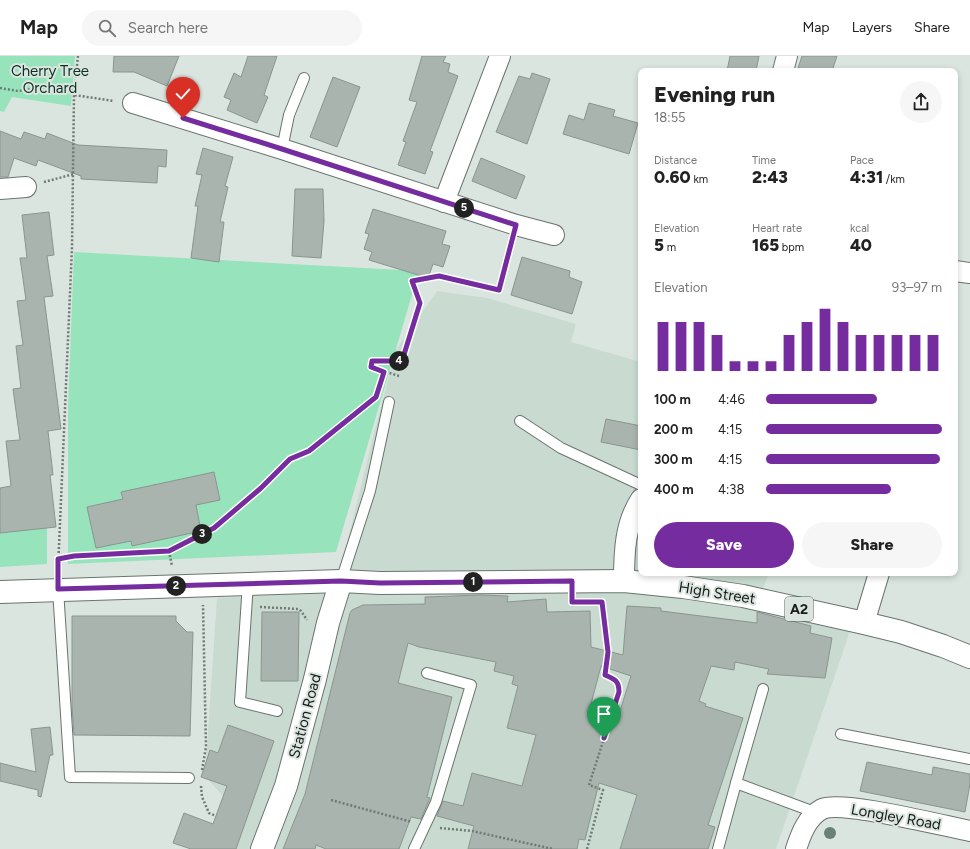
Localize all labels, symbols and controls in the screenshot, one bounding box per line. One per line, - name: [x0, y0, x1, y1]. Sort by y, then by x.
- search box: [82, 10, 362, 46]
- text: Map: [20, 16, 58, 39]
- icon: search: [96, 17, 118, 39]
- text: Search here: [128, 19, 208, 37]
- text: Map: [802, 19, 830, 36]
- text: Layers: [852, 19, 892, 36]
- text: Share: [914, 19, 950, 36]
- park label: Cherry Tree Orchard: [11, 62, 89, 97]
- pin: [166, 77, 200, 118]
- text: Evening run: [654, 81, 775, 108]
- button: share: [900, 81, 942, 123]
- icon: check: [172, 83, 194, 105]
- text: 18:55: [654, 110, 686, 125]
- text: Distance: [654, 154, 697, 167]
- text: Time: [752, 154, 776, 167]
- text: Pace: [850, 154, 874, 167]
- text: 0.60: [654, 167, 691, 187]
- text: 2:43: [752, 167, 788, 187]
- text: 4:31: [850, 167, 883, 187]
- text: km: [691, 173, 708, 186]
- text: /km: [883, 173, 905, 186]
- pin: 5: [454, 198, 474, 218]
- text: 5: [461, 201, 467, 214]
- text: Elevation: [654, 222, 699, 235]
- text: Heart rate: [752, 222, 802, 235]
- text: kcal: [850, 222, 869, 235]
- text: 5: [654, 235, 664, 255]
- text: 165: [752, 235, 779, 255]
- text: 40: [850, 235, 872, 255]
- text: m: [664, 241, 676, 254]
- text: bpm: [779, 241, 804, 254]
- text: Elevation: [654, 280, 707, 295]
- text: 93–97 m: [892, 280, 942, 295]
- pin: 4: [389, 351, 409, 371]
- text: 4: [396, 354, 402, 367]
- text: 100 m: [654, 392, 691, 407]
- text: 4:46: [718, 392, 745, 407]
- text: 200 m: [654, 422, 693, 437]
- text: 4:15: [718, 422, 742, 437]
- text: 300 m: [654, 452, 693, 467]
- text: 4:15: [718, 452, 742, 467]
- text: 400 m: [654, 482, 694, 497]
- text: 4:38: [718, 482, 744, 497]
- button: Save: [654, 522, 794, 568]
- button: Share: [802, 522, 942, 568]
- pin: 3: [192, 524, 212, 544]
- text: 3: [199, 527, 205, 540]
- pin: 1: [463, 572, 483, 592]
- text: 1: [471, 575, 475, 588]
- pin: 2: [166, 576, 186, 596]
- street label: High Street: [677, 578, 757, 608]
- text: 2: [173, 579, 179, 592]
- road number: A2: [785, 597, 813, 621]
- street label: Station Road: [285, 672, 325, 760]
- pin: [587, 697, 621, 738]
- icon: arrive: [593, 703, 615, 725]
- street label: Longley Road: [850, 800, 942, 834]

